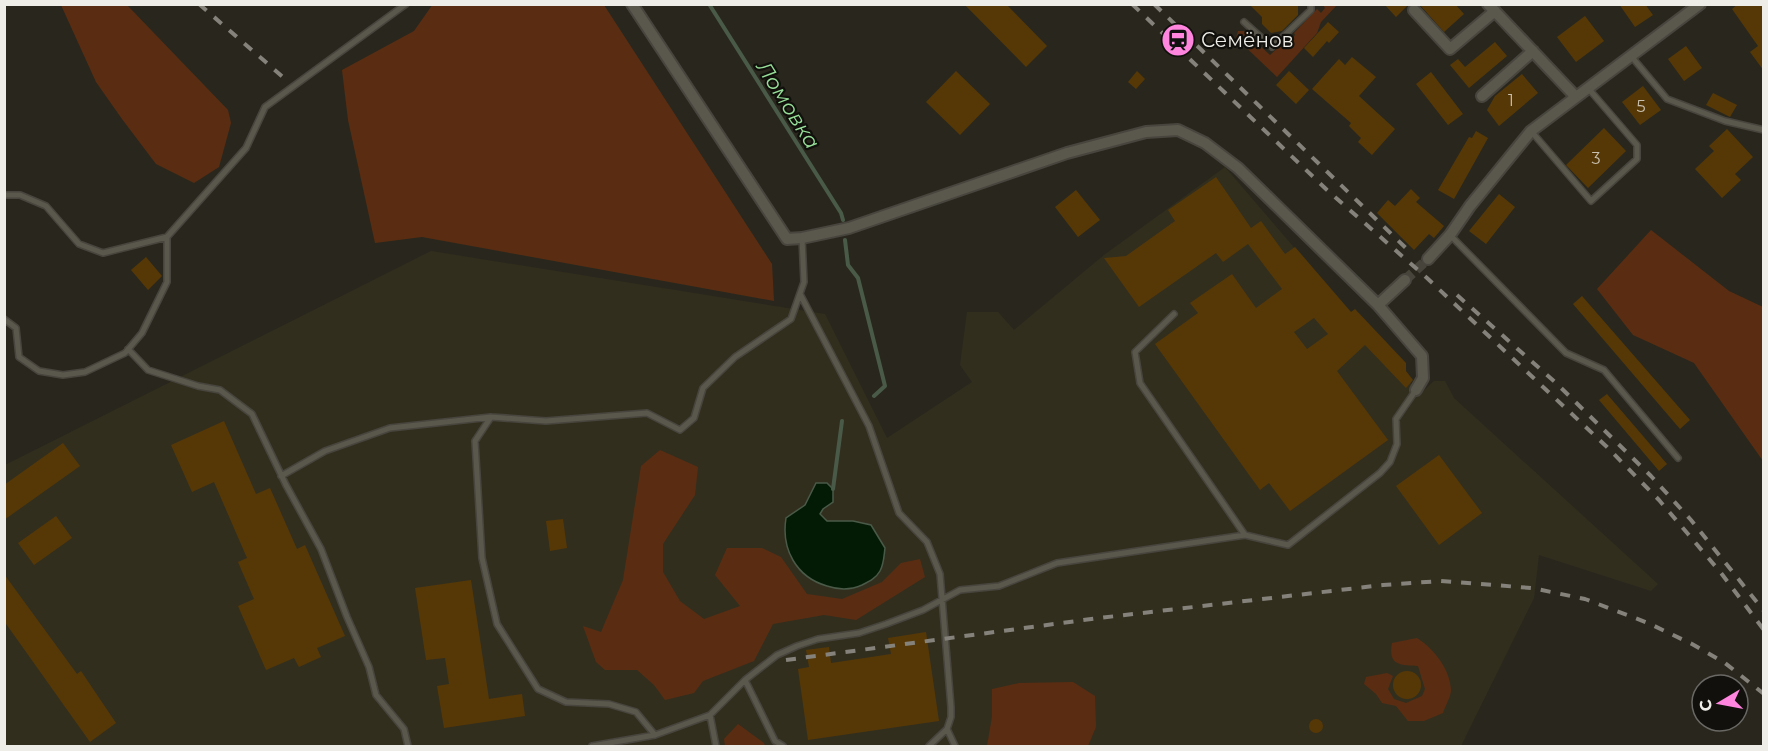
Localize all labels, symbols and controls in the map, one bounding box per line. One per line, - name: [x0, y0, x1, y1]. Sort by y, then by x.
- station icon: Семёнов: [1160, 22, 1196, 58]
- place label: Семёнов: [1201, 28, 1294, 52]
- water label: Ломовка: [751, 55, 825, 153]
- house number: 1: [1508, 91, 1514, 110]
- house number: 5: [1636, 97, 1646, 116]
- house number: 3: [1591, 149, 1601, 168]
- north arrow: [1690, 673, 1750, 733]
- text: С: [1695, 698, 1716, 713]

